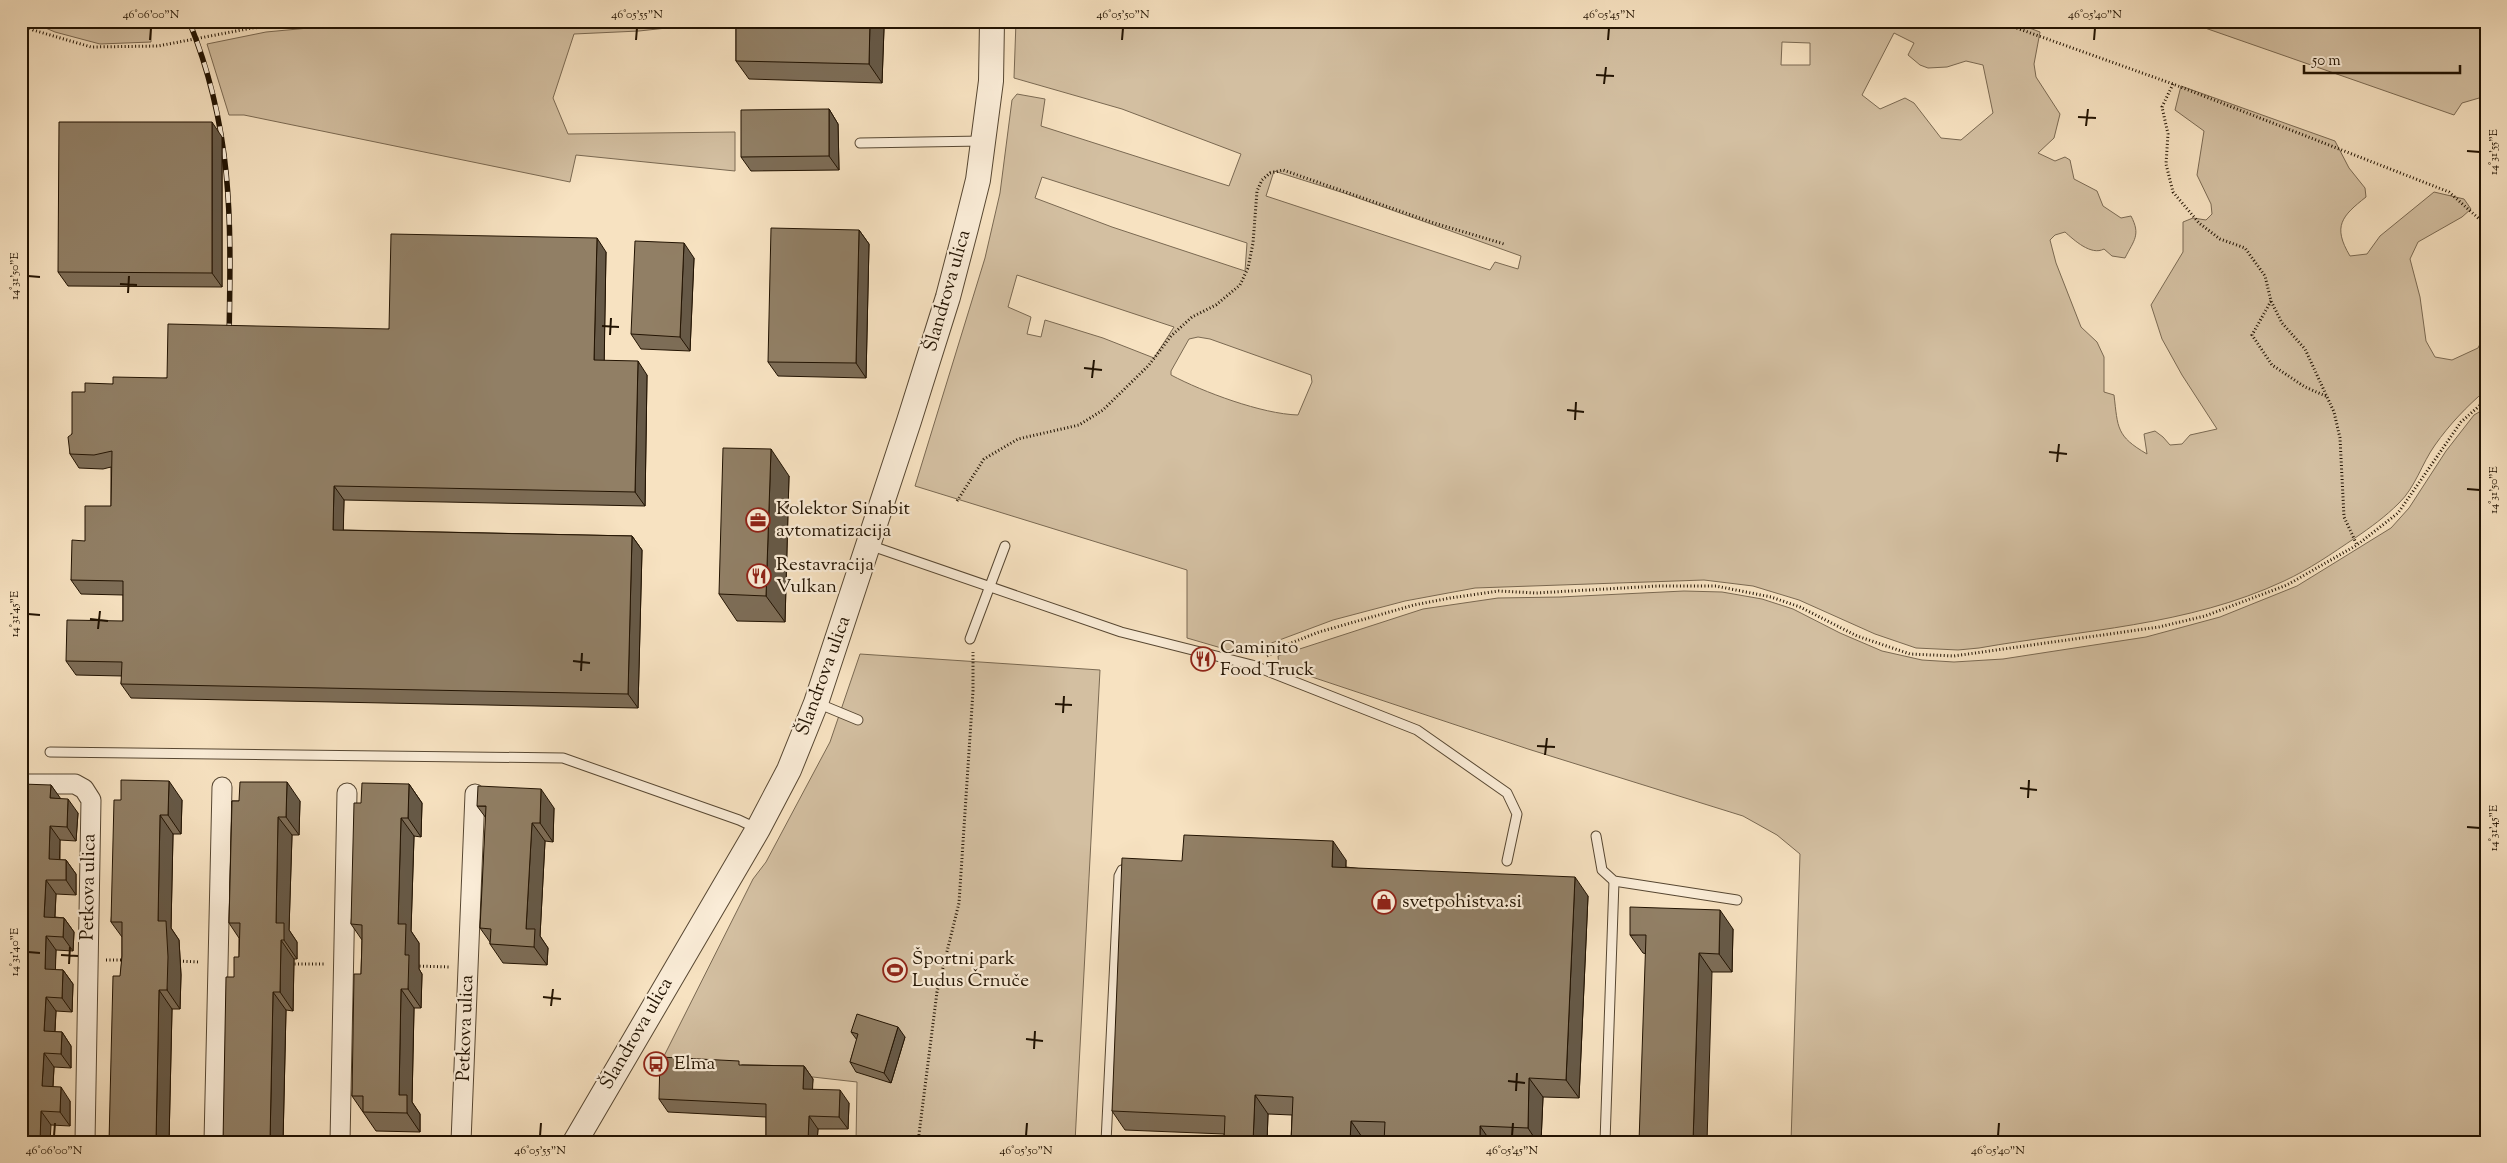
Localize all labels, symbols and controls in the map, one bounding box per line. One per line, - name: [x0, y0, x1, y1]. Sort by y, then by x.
- text: 46°06'00"N: [123, 6, 180, 24]
- text: 46°05'55"N: [611, 6, 663, 24]
- text: 46°05'50"N: [1096, 6, 1150, 24]
- text: 46°05'45"N: [1583, 6, 1635, 24]
- text: 46°05'40"N: [2068, 6, 2122, 24]
- scale bar: [2304, 42, 2461, 74]
- text: 50 m: [2311, 51, 2341, 72]
- text: 14°31'55"E: [2485, 128, 2503, 175]
- street label: Šlandrova ulica: [918, 227, 978, 355]
- text: 14°31'50"E: [6, 251, 24, 300]
- text: 14°31'50"E: [2485, 465, 2503, 514]
- place label: Kolektor Sinabit avtomatizacija: [776, 496, 911, 545]
- office icon: Kolektor Sinabit avtomatizacija: [745, 507, 771, 533]
- place label: Restavracija Vulkan: [776, 552, 874, 601]
- restaurant icon: Restavracija Vulkan: [746, 563, 772, 589]
- text: 14°31'45"E: [6, 590, 24, 637]
- street label: Šlandrova ulica: [790, 612, 858, 740]
- place label: Caminito Food Truck: [1220, 635, 1315, 684]
- restaurant icon: Caminito Food Truck: [1190, 646, 1216, 672]
- text: 14°31'45"E: [2485, 804, 2503, 851]
- street label: Petkova ulica: [75, 833, 103, 941]
- shop icon: svetpohistva.si: [1371, 889, 1397, 915]
- place label: svetpohistva.si: [1402, 889, 1522, 916]
- text: 14°31'40"E: [6, 927, 24, 976]
- place label: Športni park Ludus Črnuče: [912, 946, 1029, 995]
- sports icon: Športni park Ludus Črnuče: [882, 957, 908, 983]
- street label: Šlandrova ulica: [594, 973, 680, 1095]
- street label: Petkova ulica: [451, 974, 481, 1082]
- bus stop icon: Elma: [643, 1051, 669, 1077]
- place label: Elma: [674, 1051, 715, 1078]
- text: 46°06'00"N: [26, 1142, 83, 1160]
- text: 46°05'55"N: [514, 1142, 566, 1160]
- text: 46°05'50"N: [999, 1142, 1053, 1160]
- text: 46°05'45"N: [1486, 1142, 1538, 1160]
- text: 46°05'40"N: [1971, 1142, 2025, 1160]

